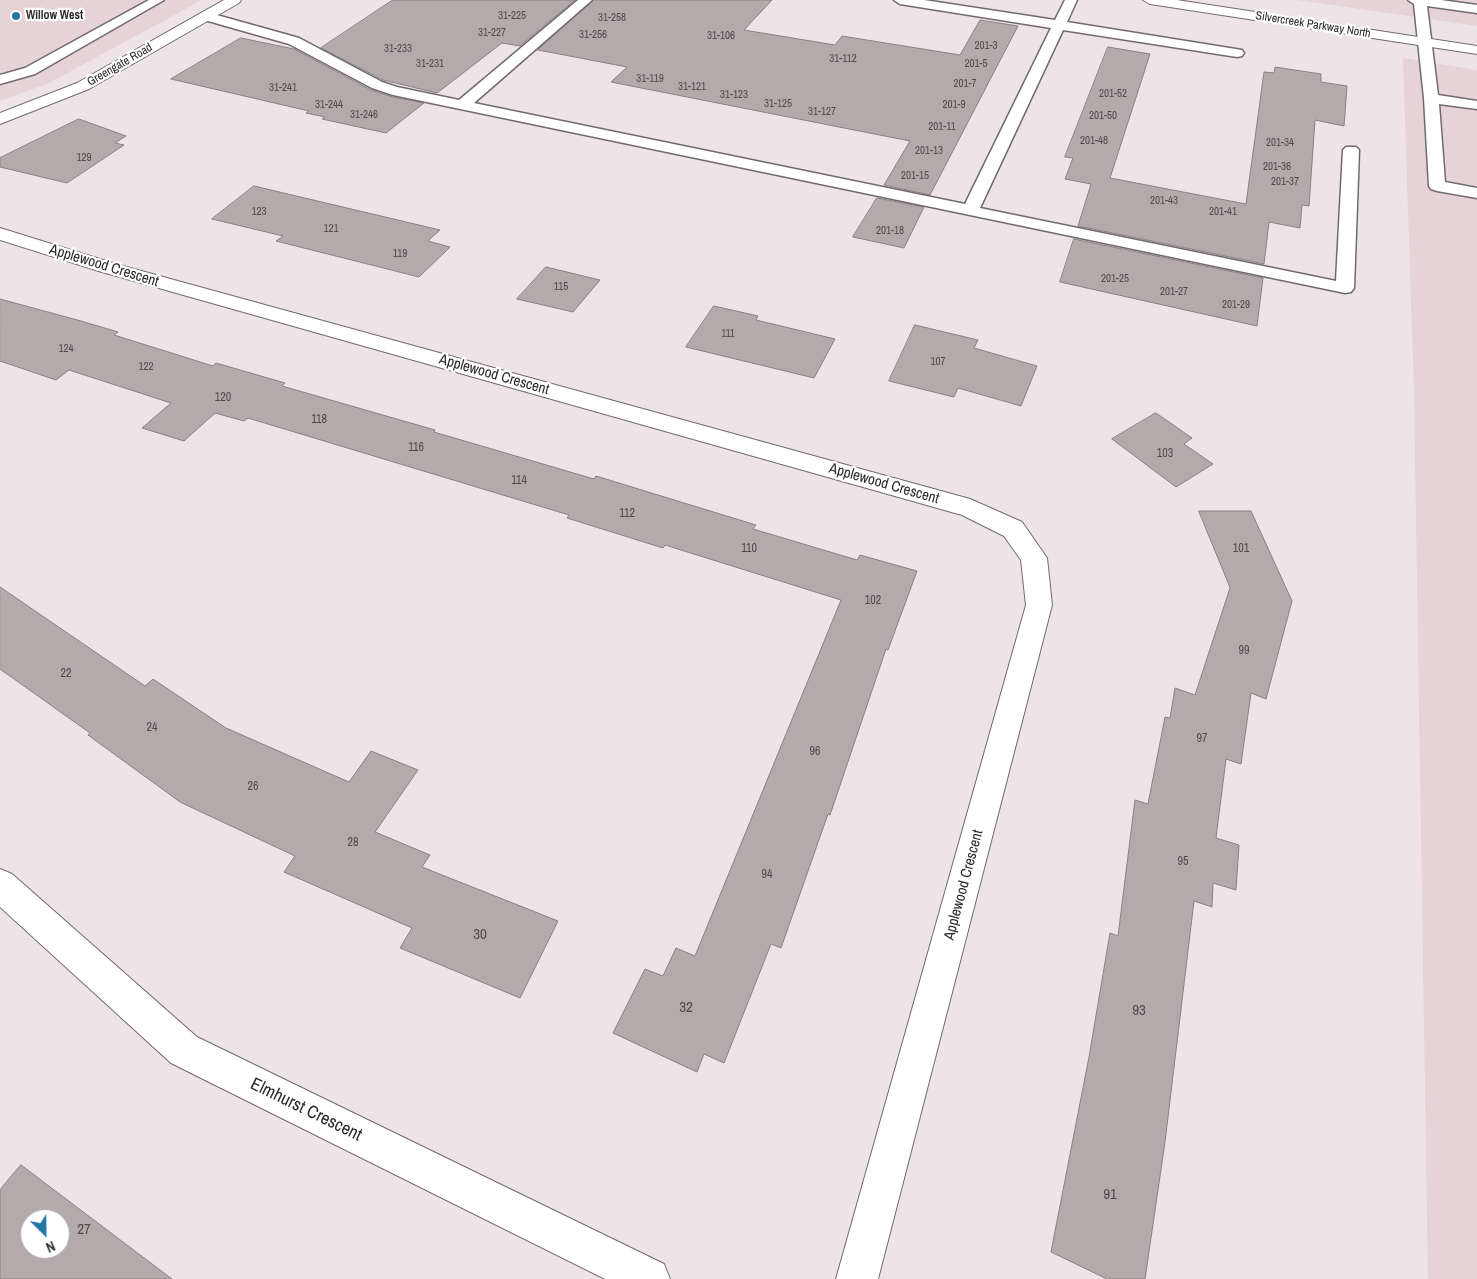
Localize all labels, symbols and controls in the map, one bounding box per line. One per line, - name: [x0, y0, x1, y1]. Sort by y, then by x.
- place label: Willow West: [26, 9, 83, 23]
- house number: 31-225: [498, 9, 526, 23]
- street label: Silvercreek Parkway North: [1254, 9, 1372, 41]
- marker: Willow West: [10, 10, 22, 22]
- house number: 31-258: [598, 11, 626, 25]
- house number: 31-227: [478, 26, 506, 40]
- house number: 31-256: [579, 28, 607, 42]
- house number: 31-106: [707, 29, 735, 43]
- house number: 201-3: [974, 39, 998, 53]
- street label: Greengate Road: [85, 41, 155, 89]
- house number: 31-233: [384, 42, 412, 56]
- house number: 31-112: [829, 52, 857, 66]
- house number: 31-231: [416, 57, 444, 71]
- house number: 201-5: [964, 57, 988, 71]
- house number: 31-119: [636, 72, 664, 86]
- house number: 201-7: [953, 77, 977, 91]
- house number: 31-121: [678, 80, 706, 94]
- house number: 31-241: [269, 81, 297, 95]
- house number: 201-52: [1099, 87, 1127, 101]
- house number: 31-123: [720, 88, 748, 102]
- house number: 31-125: [764, 97, 792, 111]
- house number: 31-244: [315, 98, 343, 112]
- house number: 201-9: [942, 98, 966, 112]
- house number: 31-127: [808, 105, 836, 119]
- house number: 31-246: [350, 108, 378, 122]
- house number: 201-50: [1089, 109, 1117, 123]
- house number: 201-11: [928, 120, 956, 134]
- house number: 201-48: [1080, 134, 1108, 148]
- house number: 201-34: [1266, 136, 1294, 150]
- house number: 201-13: [915, 144, 943, 158]
- house number: 129: [76, 151, 92, 165]
- house number: 201-36: [1263, 160, 1291, 174]
- house number: 201-15: [901, 169, 929, 183]
- house number: 201-37: [1271, 175, 1299, 189]
- house number: 201-43: [1150, 194, 1178, 208]
- house number: 123: [251, 205, 267, 219]
- house number: 201-41: [1209, 205, 1237, 219]
- house number: 121: [323, 222, 339, 236]
- house number: 201-18: [876, 224, 904, 238]
- street label: Applewood Crescent: [47, 241, 161, 291]
- house number: 119: [393, 247, 407, 261]
- house number: 201-25: [1101, 272, 1129, 286]
- house number: 115: [554, 280, 568, 294]
- house number: 201-27: [1160, 285, 1188, 299]
- house number: 201-29: [1222, 298, 1250, 312]
- house number: 111: [721, 327, 735, 341]
- house number: 124: [58, 342, 74, 356]
- street label: Applewood Crescent: [437, 351, 551, 399]
- house number: 107: [930, 355, 946, 369]
- house number: 122: [138, 360, 154, 374]
- house number: 120: [215, 391, 231, 405]
- house number: 118: [311, 413, 327, 427]
- house number: 116: [408, 441, 424, 455]
- house number: 103: [1157, 447, 1173, 461]
- street label: Applewood Crescent: [827, 460, 941, 508]
- house number: 114: [511, 474, 527, 488]
- house number: 112: [619, 507, 635, 521]
- house number: 110: [741, 542, 757, 556]
- house number: 101: [1233, 542, 1249, 556]
- house number: 102: [865, 594, 881, 608]
- house number: 99: [1239, 644, 1249, 658]
- house number: 22: [61, 667, 71, 681]
- house number: 24: [147, 721, 157, 735]
- house number: 97: [1197, 732, 1207, 746]
- house number: 96: [810, 745, 820, 759]
- house number: 26: [248, 780, 258, 794]
- street label: Applewood Crescent: [941, 828, 987, 942]
- house number: 28: [348, 836, 358, 850]
- house number: 95: [1178, 855, 1188, 869]
- house number: 94: [762, 868, 772, 882]
- house number: 30: [473, 926, 487, 944]
- house number: 32: [679, 999, 693, 1017]
- house number: 93: [1132, 1002, 1146, 1020]
- street label: Elmhurst Crescent: [247, 1074, 365, 1146]
- house number: 91: [1103, 1186, 1117, 1204]
- north arrow: [20, 1209, 70, 1259]
- house number: 27: [77, 1221, 91, 1239]
- text: N: [43, 1237, 58, 1257]

